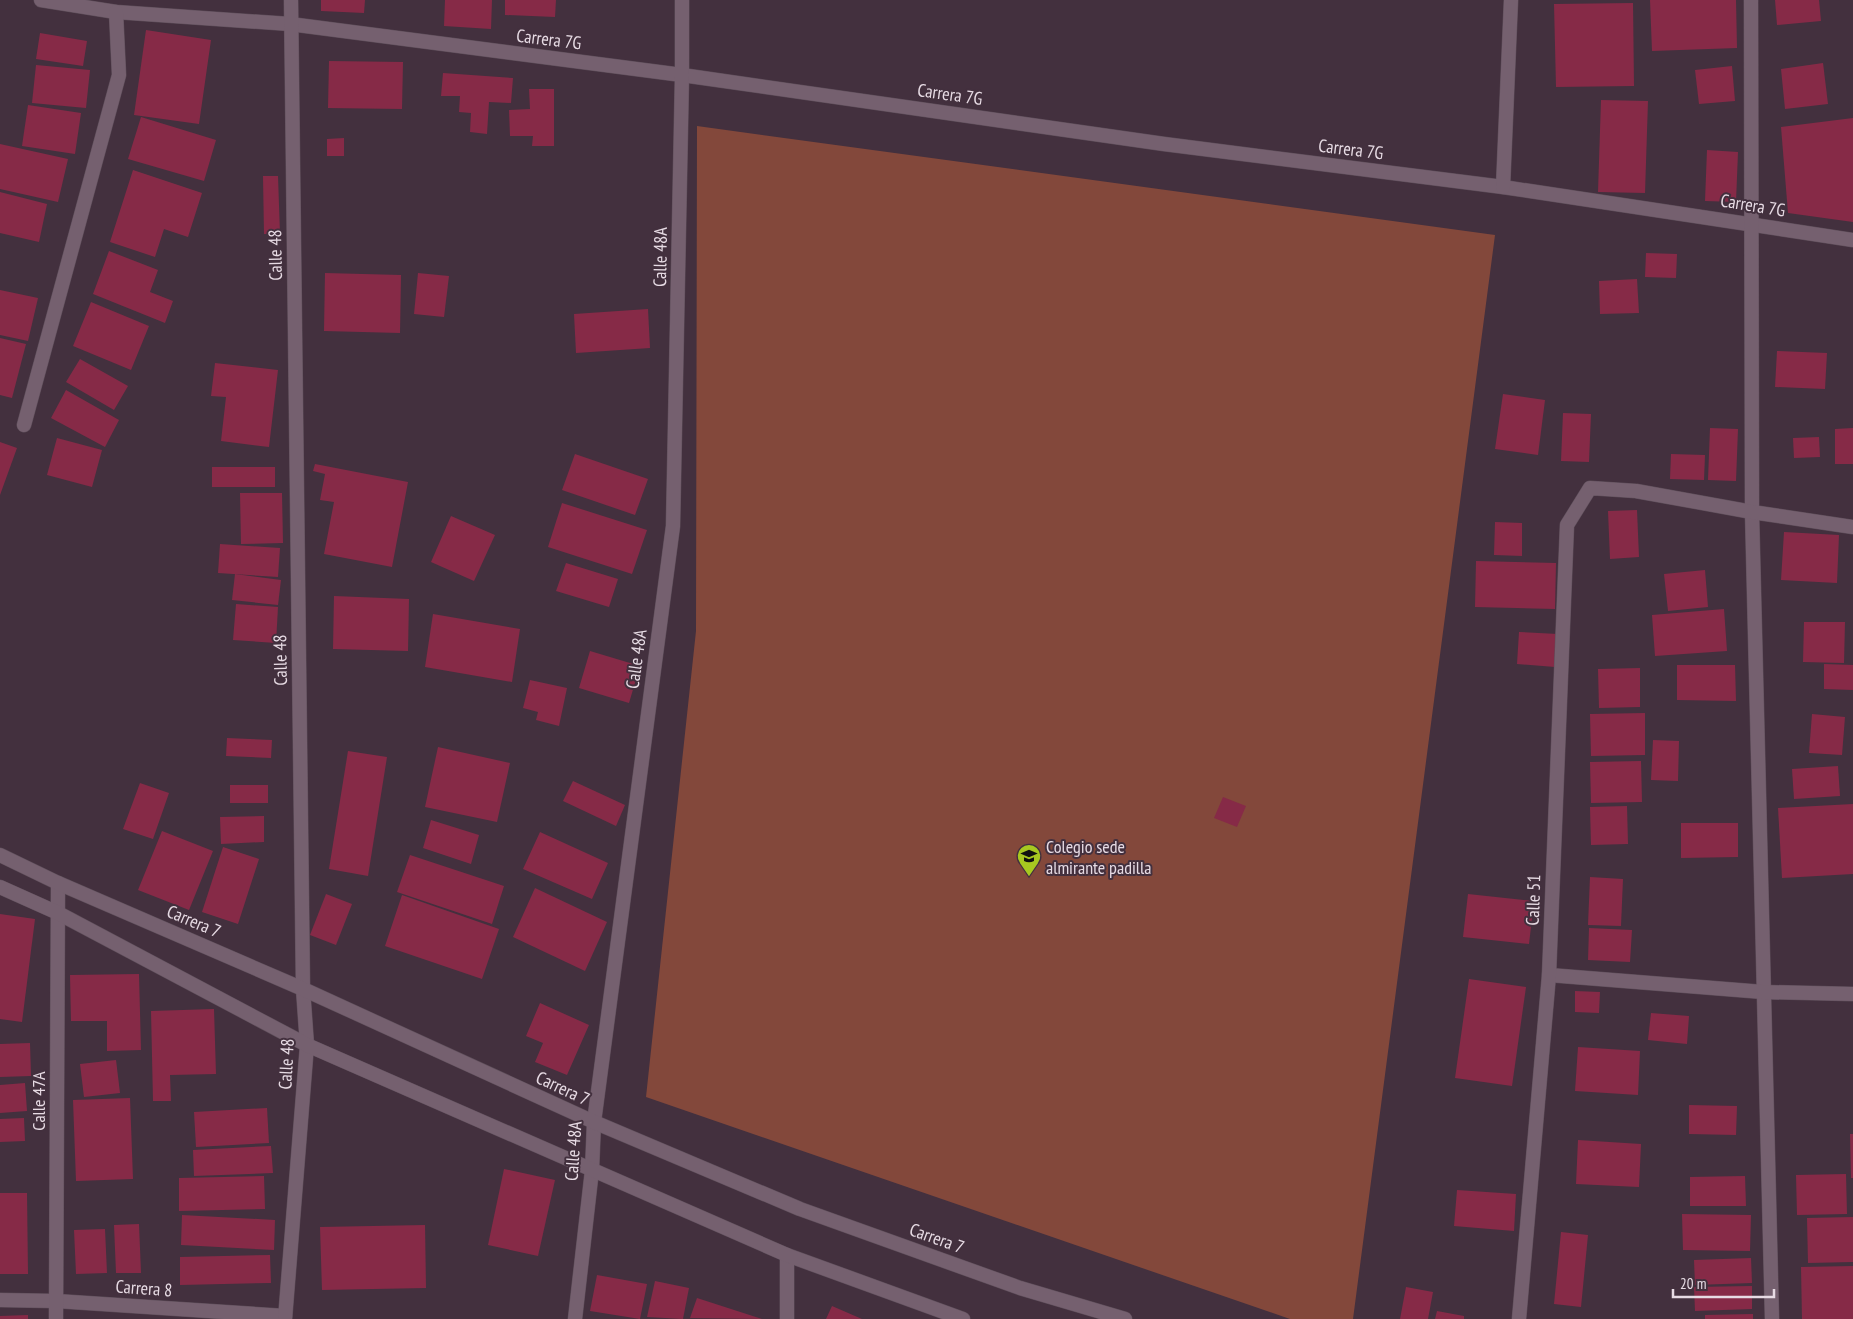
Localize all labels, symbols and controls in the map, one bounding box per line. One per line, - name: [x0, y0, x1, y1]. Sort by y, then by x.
- street label: Carrera 7G: [515, 24, 583, 54]
- street label: Carrera 7G: [916, 78, 984, 110]
- street label: Carrera 7G: [1317, 134, 1385, 164]
- street label: Carrera 7G: [1719, 189, 1787, 221]
- street label: Calle 48A: [648, 227, 672, 287]
- street label: Calle 48: [263, 229, 287, 281]
- street label: Calle 48A: [620, 627, 652, 690]
- street label: Calle 48: [268, 634, 292, 686]
- place label: Colegio sede almirante padilla: [1046, 835, 1151, 879]
- school or university icon: Colegio sede almirante padilla: [1016, 843, 1042, 877]
- street label: Calle 51: [1521, 874, 1545, 926]
- street label: Carrera 7: [163, 899, 225, 943]
- street label: Calle 48: [273, 1038, 299, 1090]
- street label: Carrera 7: [533, 1066, 593, 1110]
- street label: Calle 47A: [27, 1071, 50, 1131]
- street label: Calle 48A: [559, 1120, 587, 1182]
- street label: Carrera 7: [906, 1218, 968, 1258]
- scale bar: [1673, 1266, 1774, 1298]
- text: 20 m: [1680, 1274, 1706, 1293]
- street label: Carrera 8: [115, 1275, 173, 1301]

